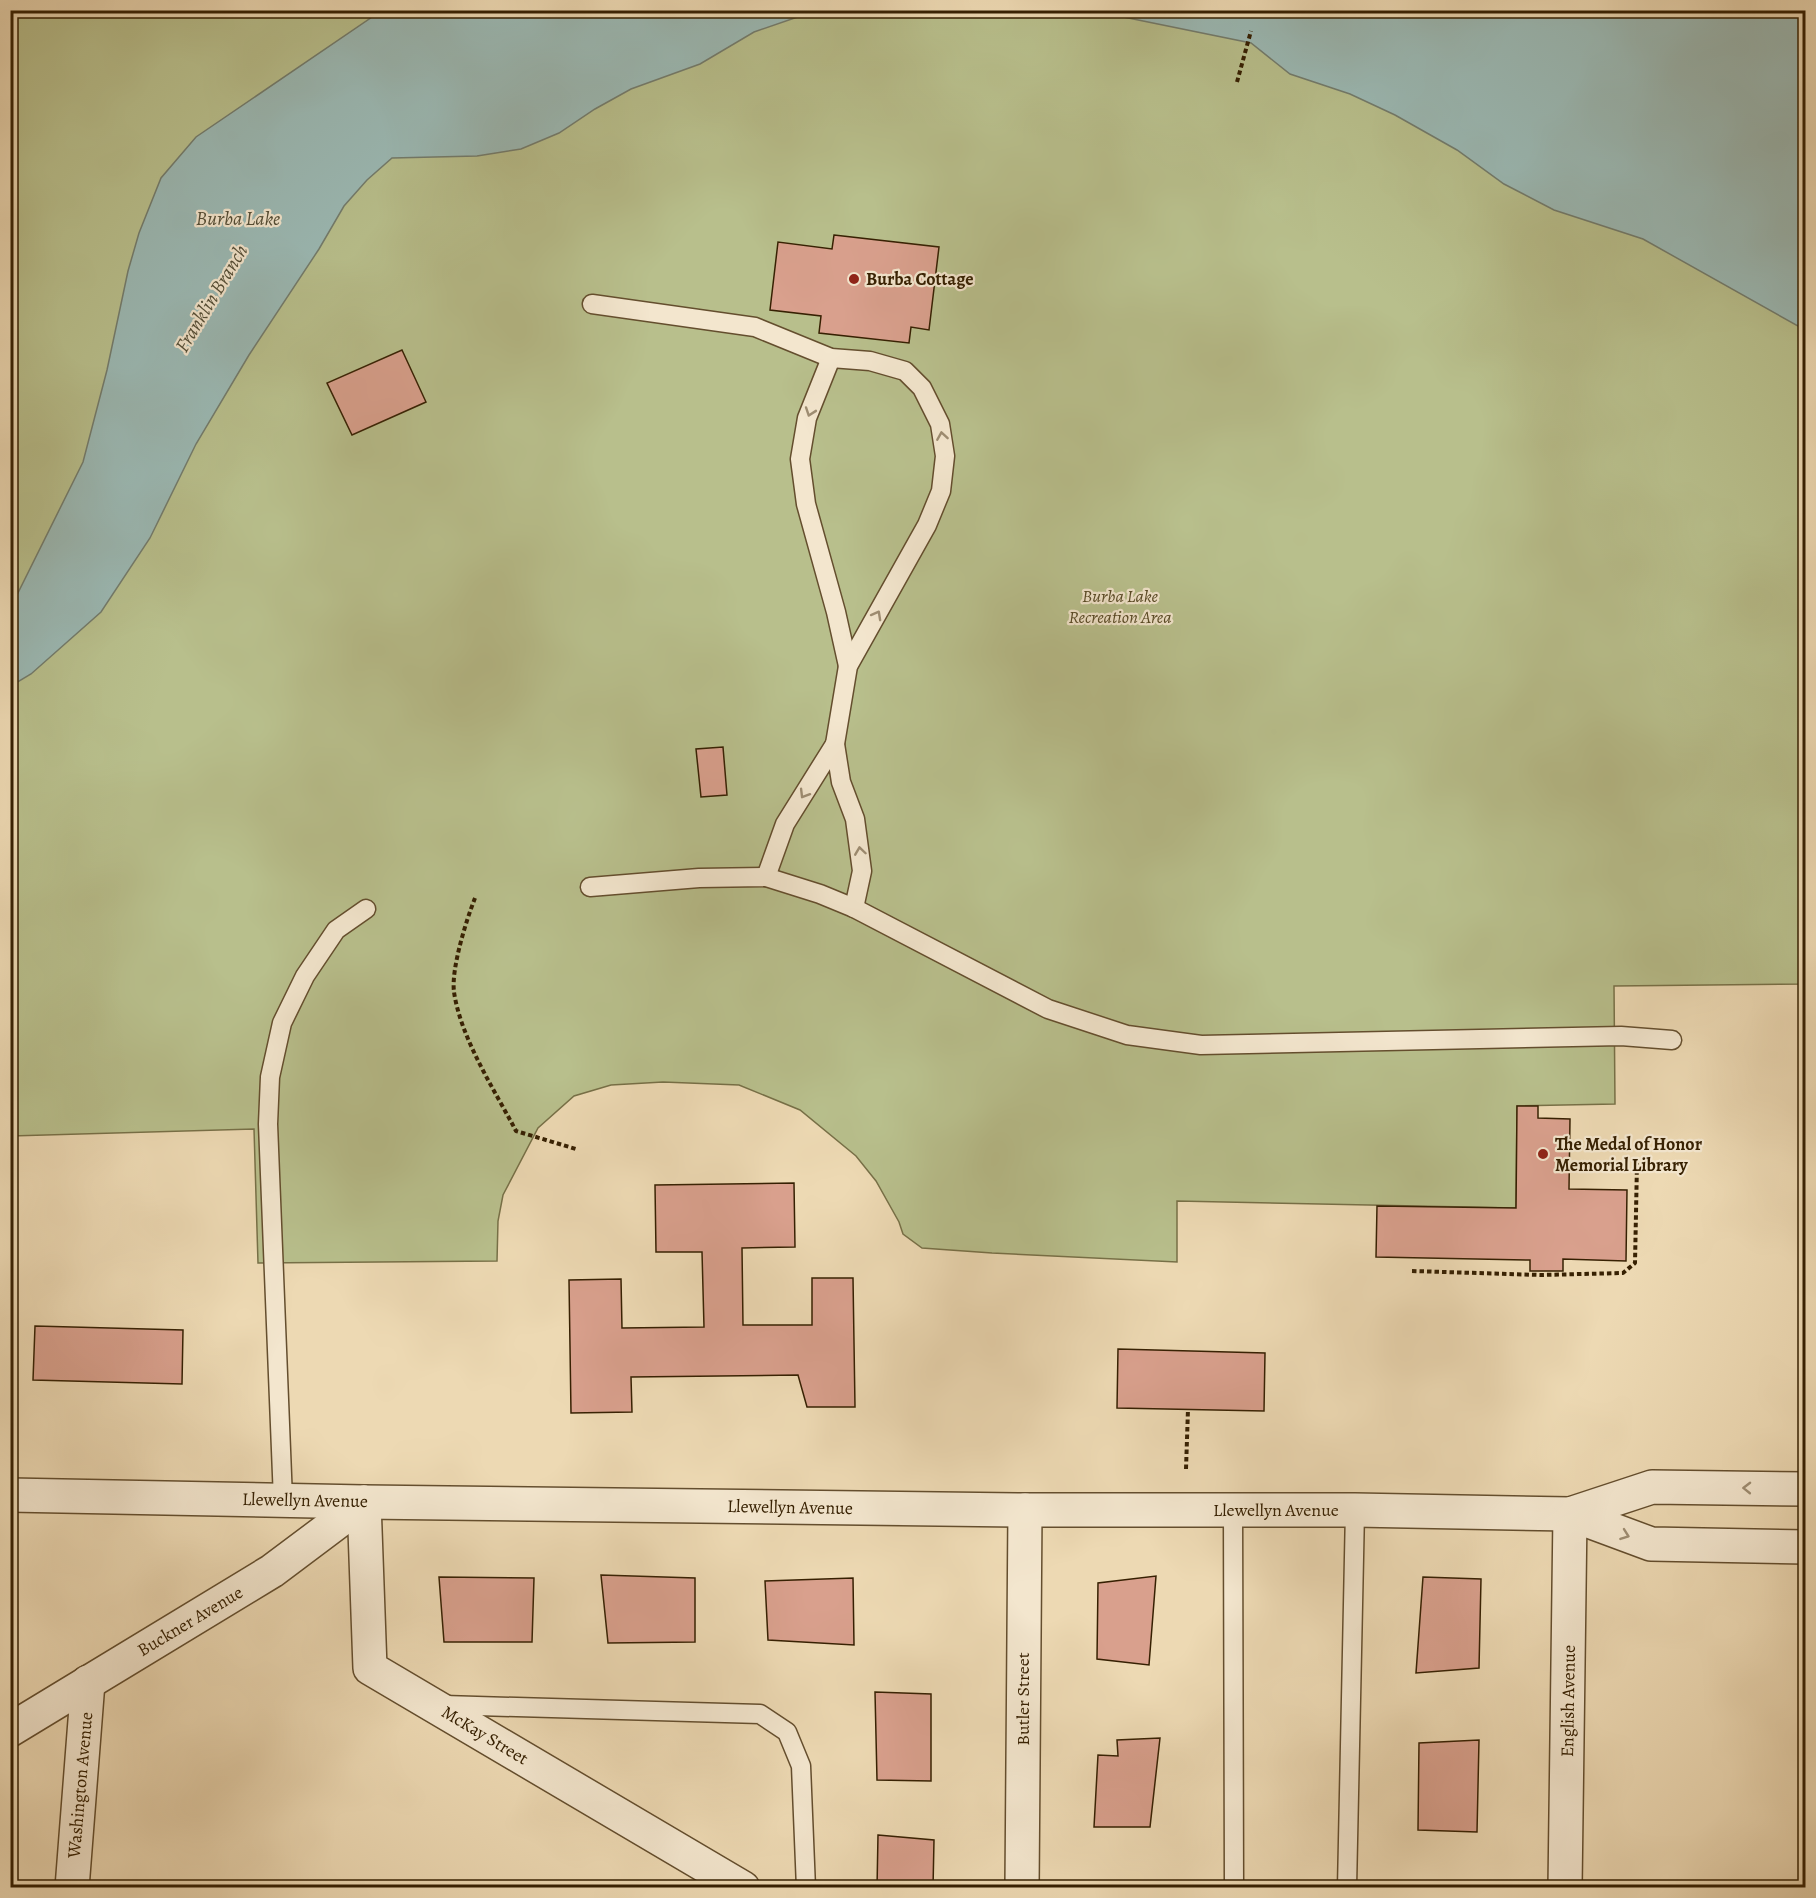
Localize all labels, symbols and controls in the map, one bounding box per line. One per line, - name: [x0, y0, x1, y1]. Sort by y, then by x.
- water label: Burba Lake: [196, 205, 280, 232]
- water label: Franklin Branch: [169, 239, 254, 357]
- place label: Burba Cottage: [866, 267, 974, 291]
- marker: Burba Cottage: [847, 272, 861, 286]
- one-way arrow: [804, 406, 817, 417]
- one-way arrow: [936, 431, 948, 441]
- park label: Burba Lake Recreation Area: [1068, 584, 1172, 629]
- one-way arrow: [870, 610, 881, 621]
- one-way arrow: [799, 788, 811, 798]
- one-way arrow: [854, 846, 866, 855]
- place label: The Medal of Honor Memorial Library: [1555, 1132, 1703, 1177]
- marker: The Medal of Honor Memorial Library: [1536, 1147, 1550, 1161]
- one-way arrow: [1743, 1482, 1752, 1494]
- street label: Llewellyn Avenue: [242, 1487, 368, 1513]
- street label: Llewellyn Avenue: [727, 1494, 853, 1520]
- street label: Llewellyn Avenue: [1213, 1498, 1339, 1522]
- one-way arrow: [1619, 1527, 1630, 1540]
- street label: Buckner Avenue: [133, 1580, 247, 1662]
- street label: English Avenue: [1555, 1645, 1581, 1757]
- street label: Butler Street: [1011, 1652, 1035, 1746]
- street label: McKay Street: [437, 1700, 533, 1770]
- street label: Washington Avenue: [62, 1711, 98, 1860]

